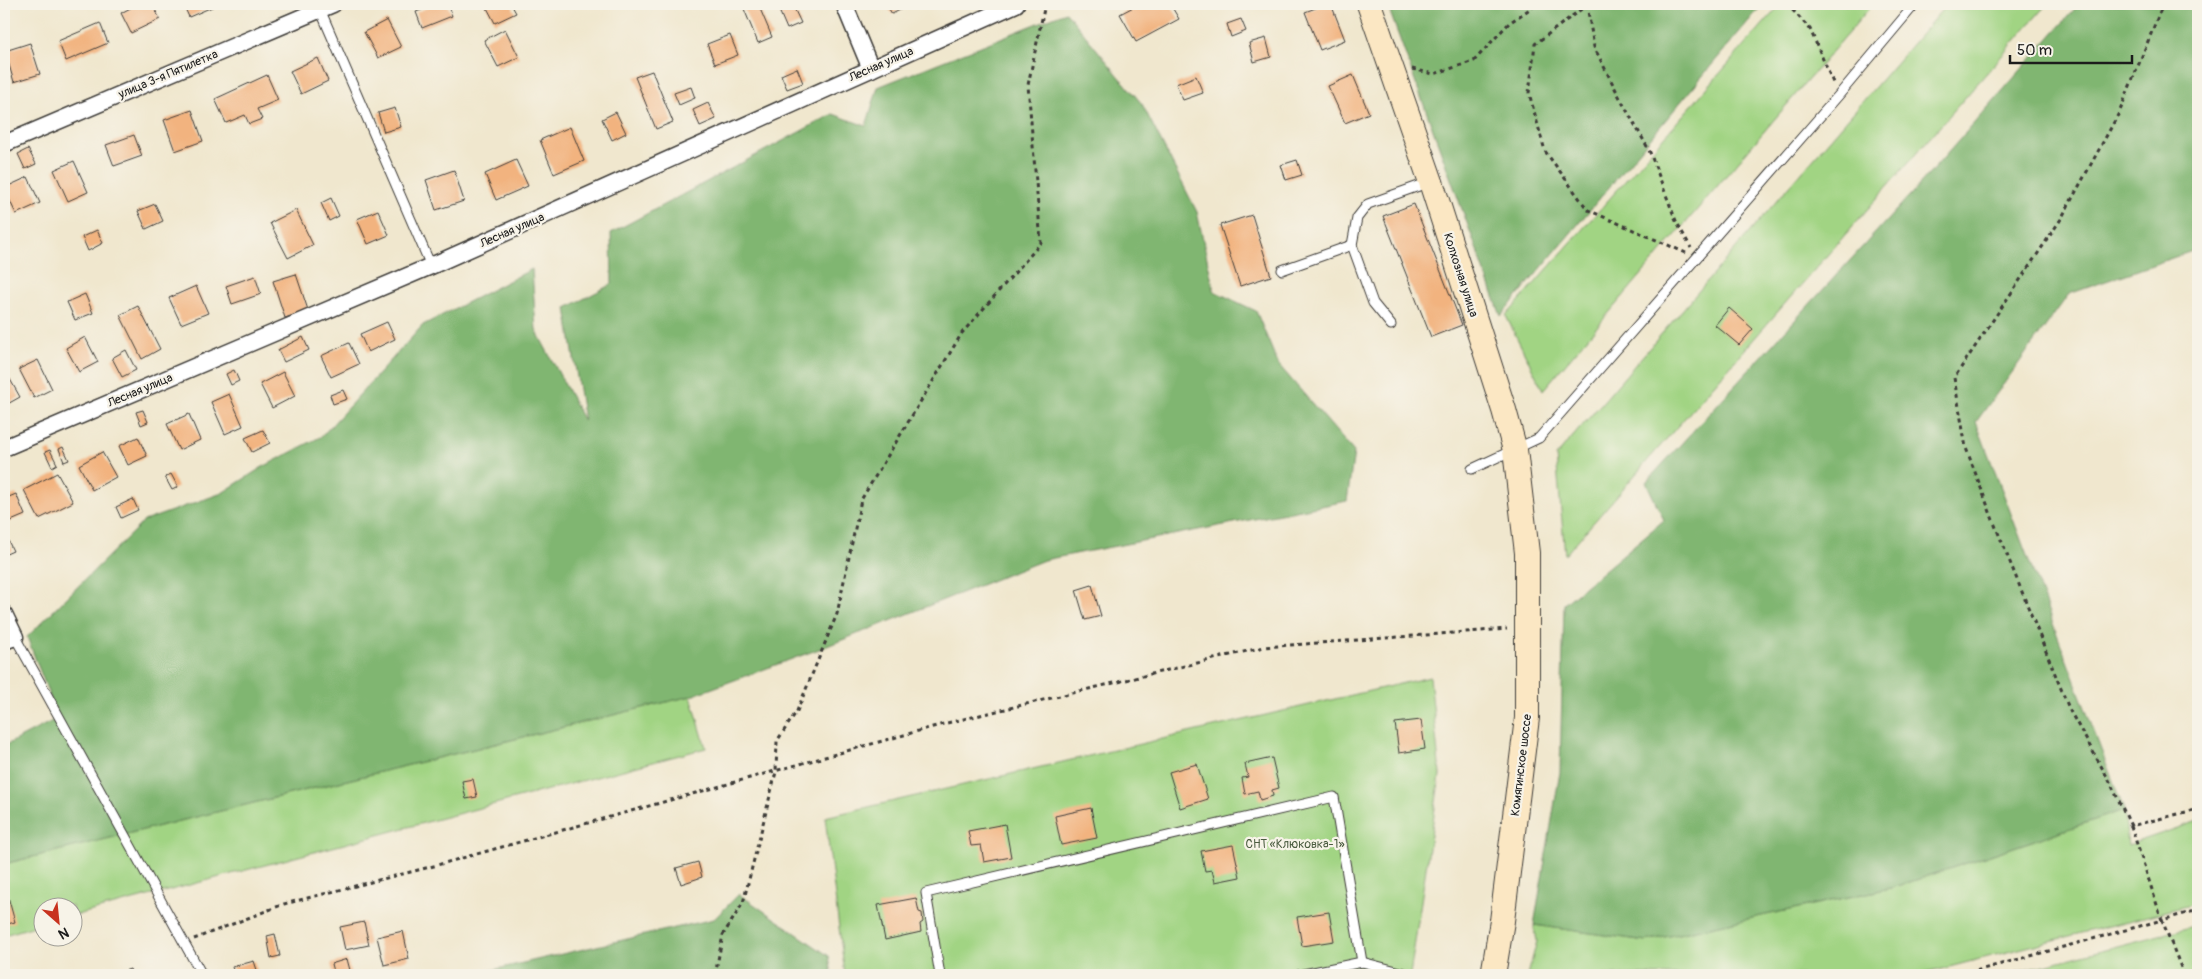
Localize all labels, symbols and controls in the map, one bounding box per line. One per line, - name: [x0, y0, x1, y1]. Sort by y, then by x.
- scale bar: [2010, 32, 2132, 64]
- text: 50 m: [2017, 41, 2052, 60]
- street label: Лесная улица: [846, 43, 916, 86]
- street label: улица 3-я Пятилетка: [115, 47, 221, 103]
- street label: Лесная улица: [477, 209, 547, 252]
- street label: Колхозная улица: [1440, 231, 1481, 320]
- street label: Лесная улица: [105, 370, 175, 411]
- street label: Комягинское шоссе: [1508, 713, 1535, 817]
- park label: СНТ «Клюковка-1»: [1246, 837, 1345, 852]
- north arrow: [32, 896, 82, 946]
- text: N: [56, 923, 72, 943]

